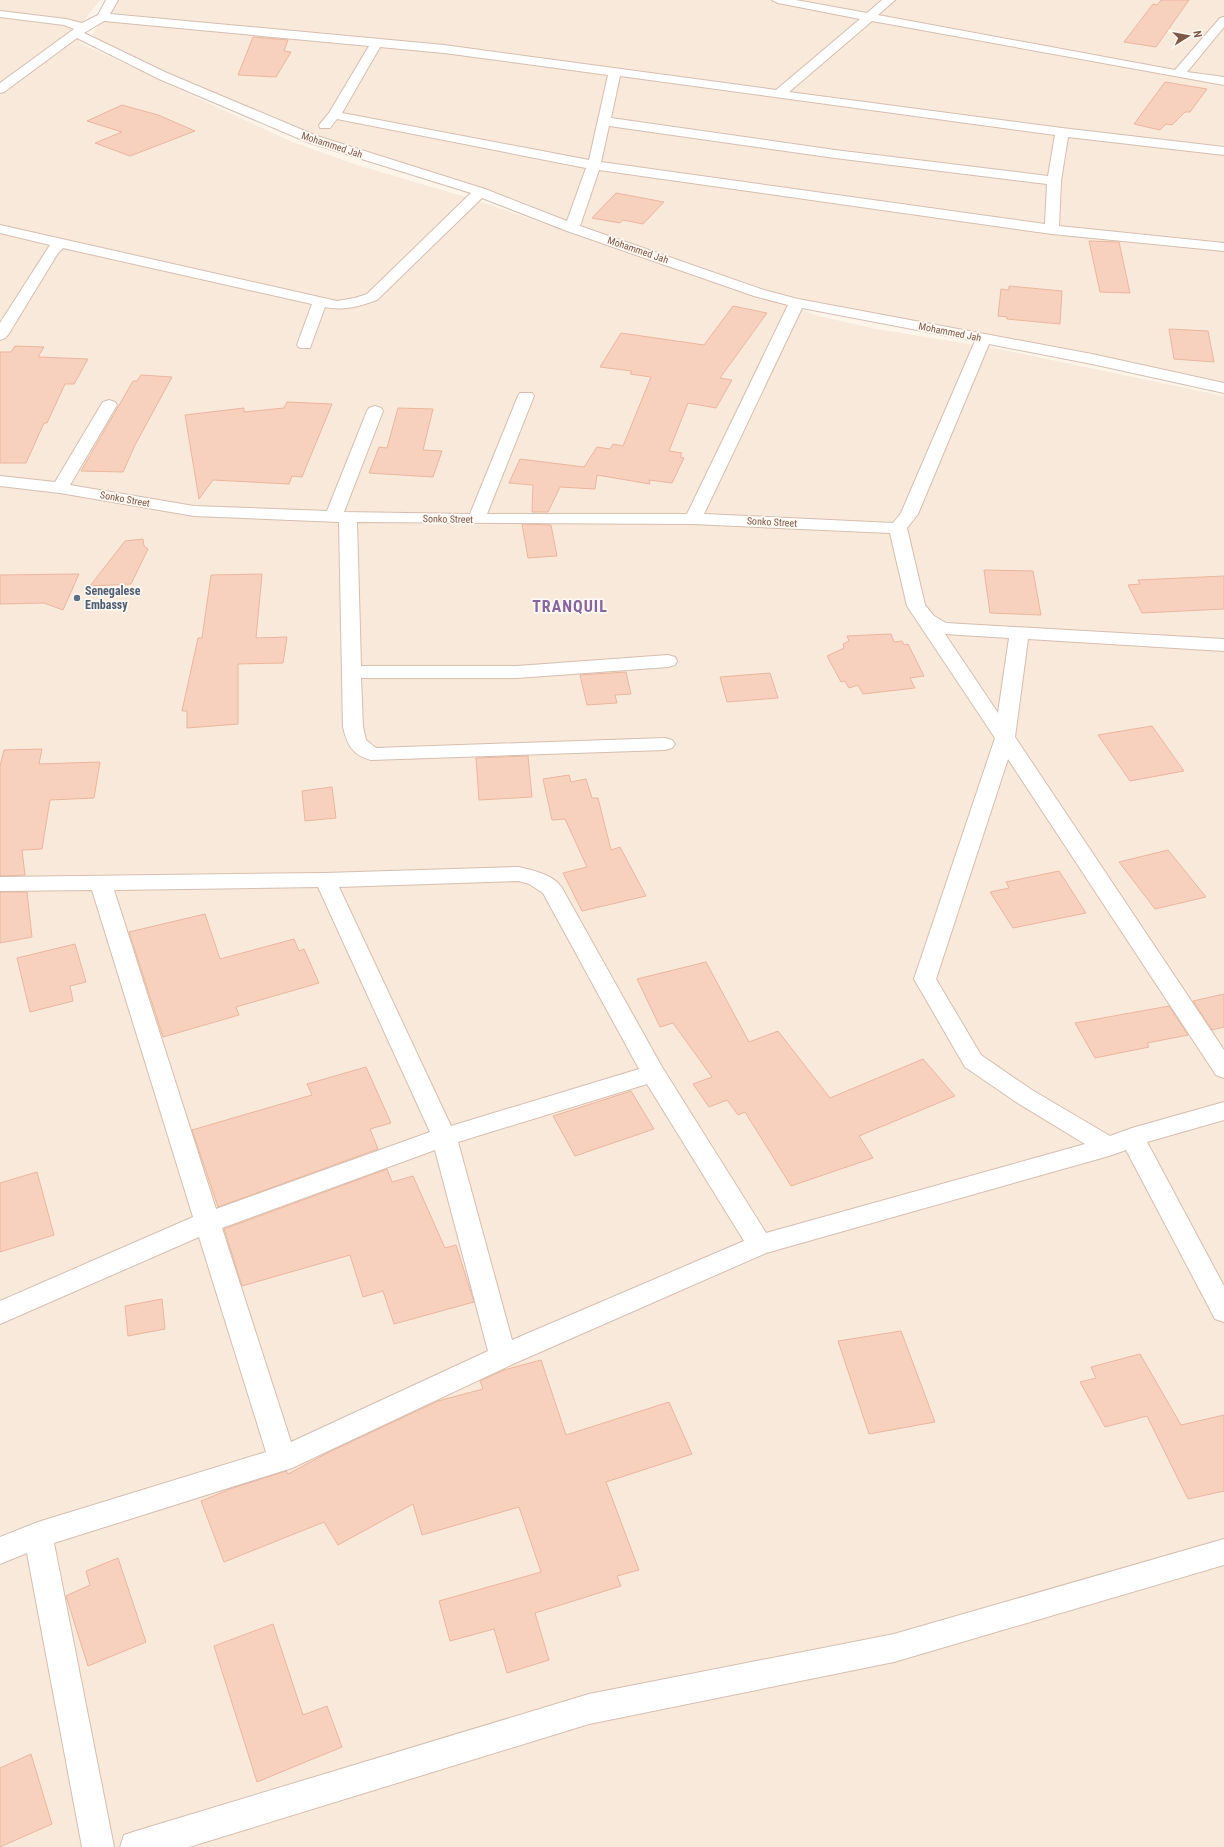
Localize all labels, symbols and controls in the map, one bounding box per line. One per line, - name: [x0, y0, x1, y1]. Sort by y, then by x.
- north arrow: [1168, 16, 1208, 56]
- text: N: [1190, 30, 1204, 39]
- street label: Mohammed Jah: [300, 130, 364, 160]
- street label: Mohammed Jah: [606, 234, 670, 266]
- street label: Mohammed Jah: [918, 321, 982, 344]
- street label: Sonko Street: [99, 489, 151, 509]
- street label: Sonko Street: [423, 513, 473, 525]
- street label: Sonko Street: [747, 515, 797, 529]
- place label: Senegalese Embassy: [85, 584, 141, 612]
- marker: Senegalese Embassy: [72, 593, 82, 603]
- district label: TRANQUIL: [532, 597, 608, 616]

